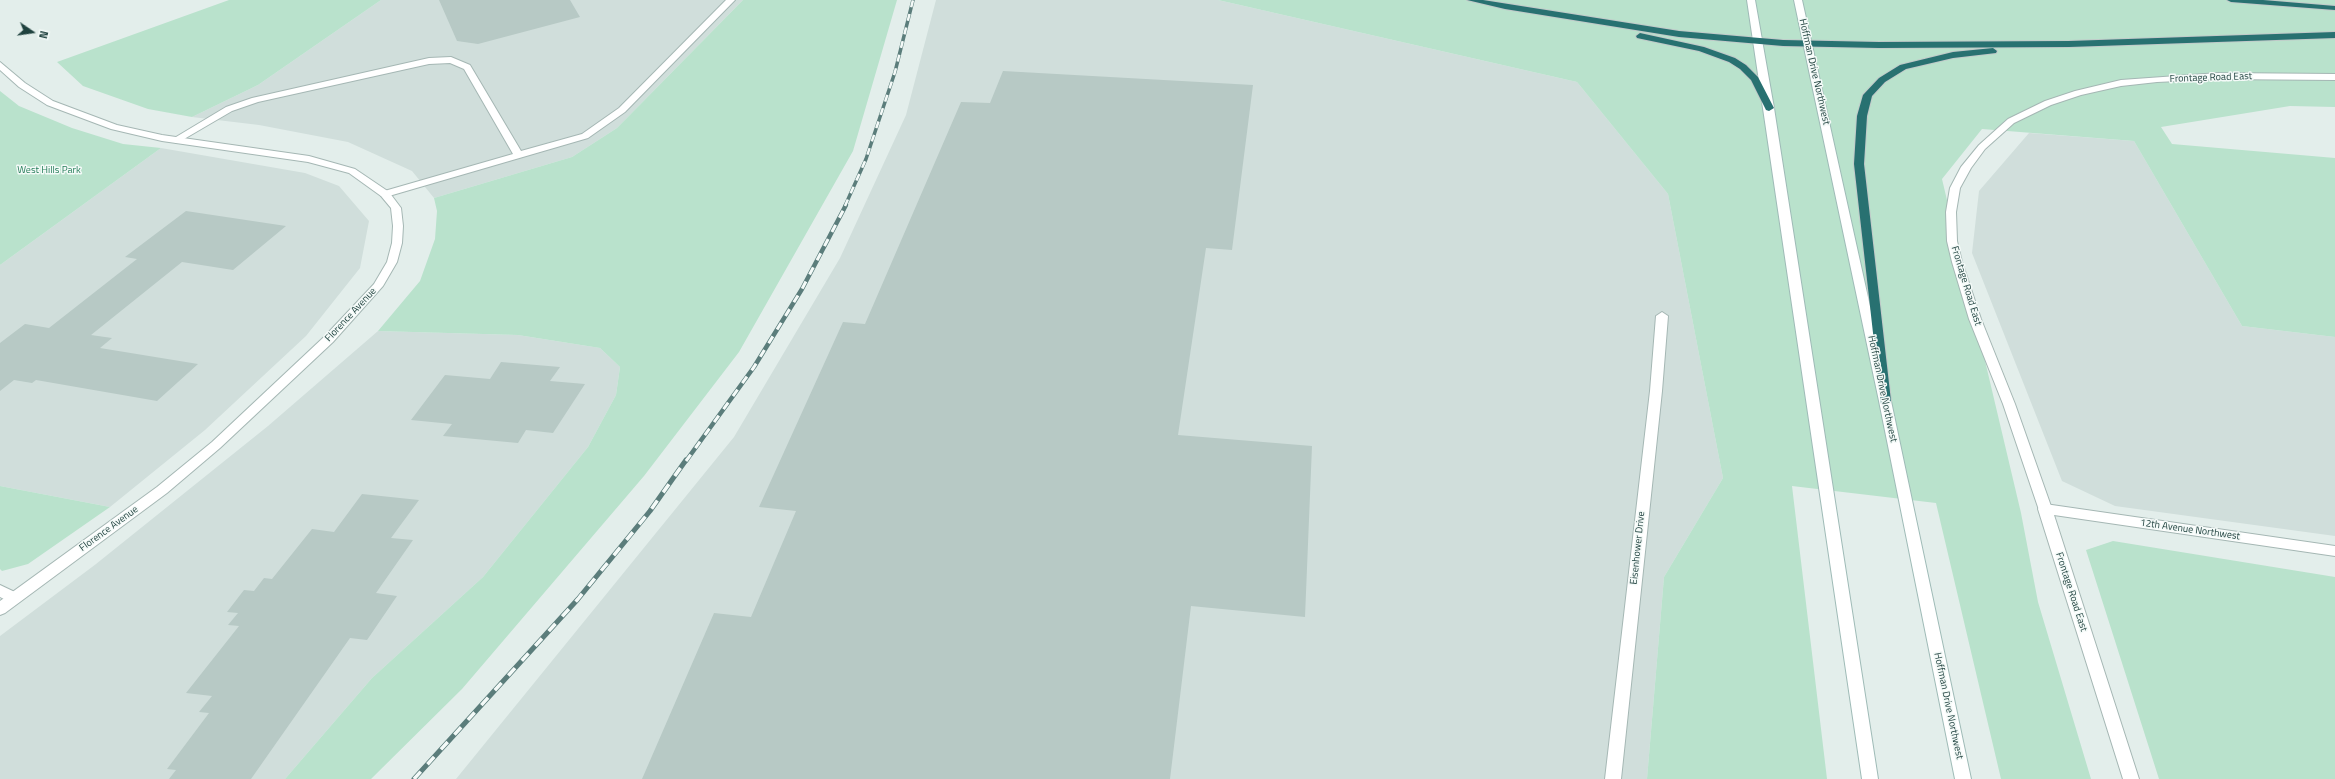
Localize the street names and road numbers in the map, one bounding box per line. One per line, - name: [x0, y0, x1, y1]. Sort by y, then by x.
- street label: Hoffman Drive Northwest: [1796, 18, 1832, 126]
- street label: Frontage Road East: [2170, 71, 2252, 85]
- street label: Frontage Road East: [1948, 245, 1984, 327]
- street label: Florence Avenue: [323, 286, 379, 344]
- street label: Hoffman Drive Northwest: [1865, 335, 1899, 443]
- street label: Florence Avenue: [77, 504, 141, 554]
- street label: Eisenhower Drive: [1628, 511, 1648, 585]
- street label: 12th Avenue Northwest: [2139, 517, 2241, 543]
- street label: Frontage Road East: [2053, 551, 2089, 633]
- street label: Hoffman Drive Northwest: [1931, 652, 1965, 760]

